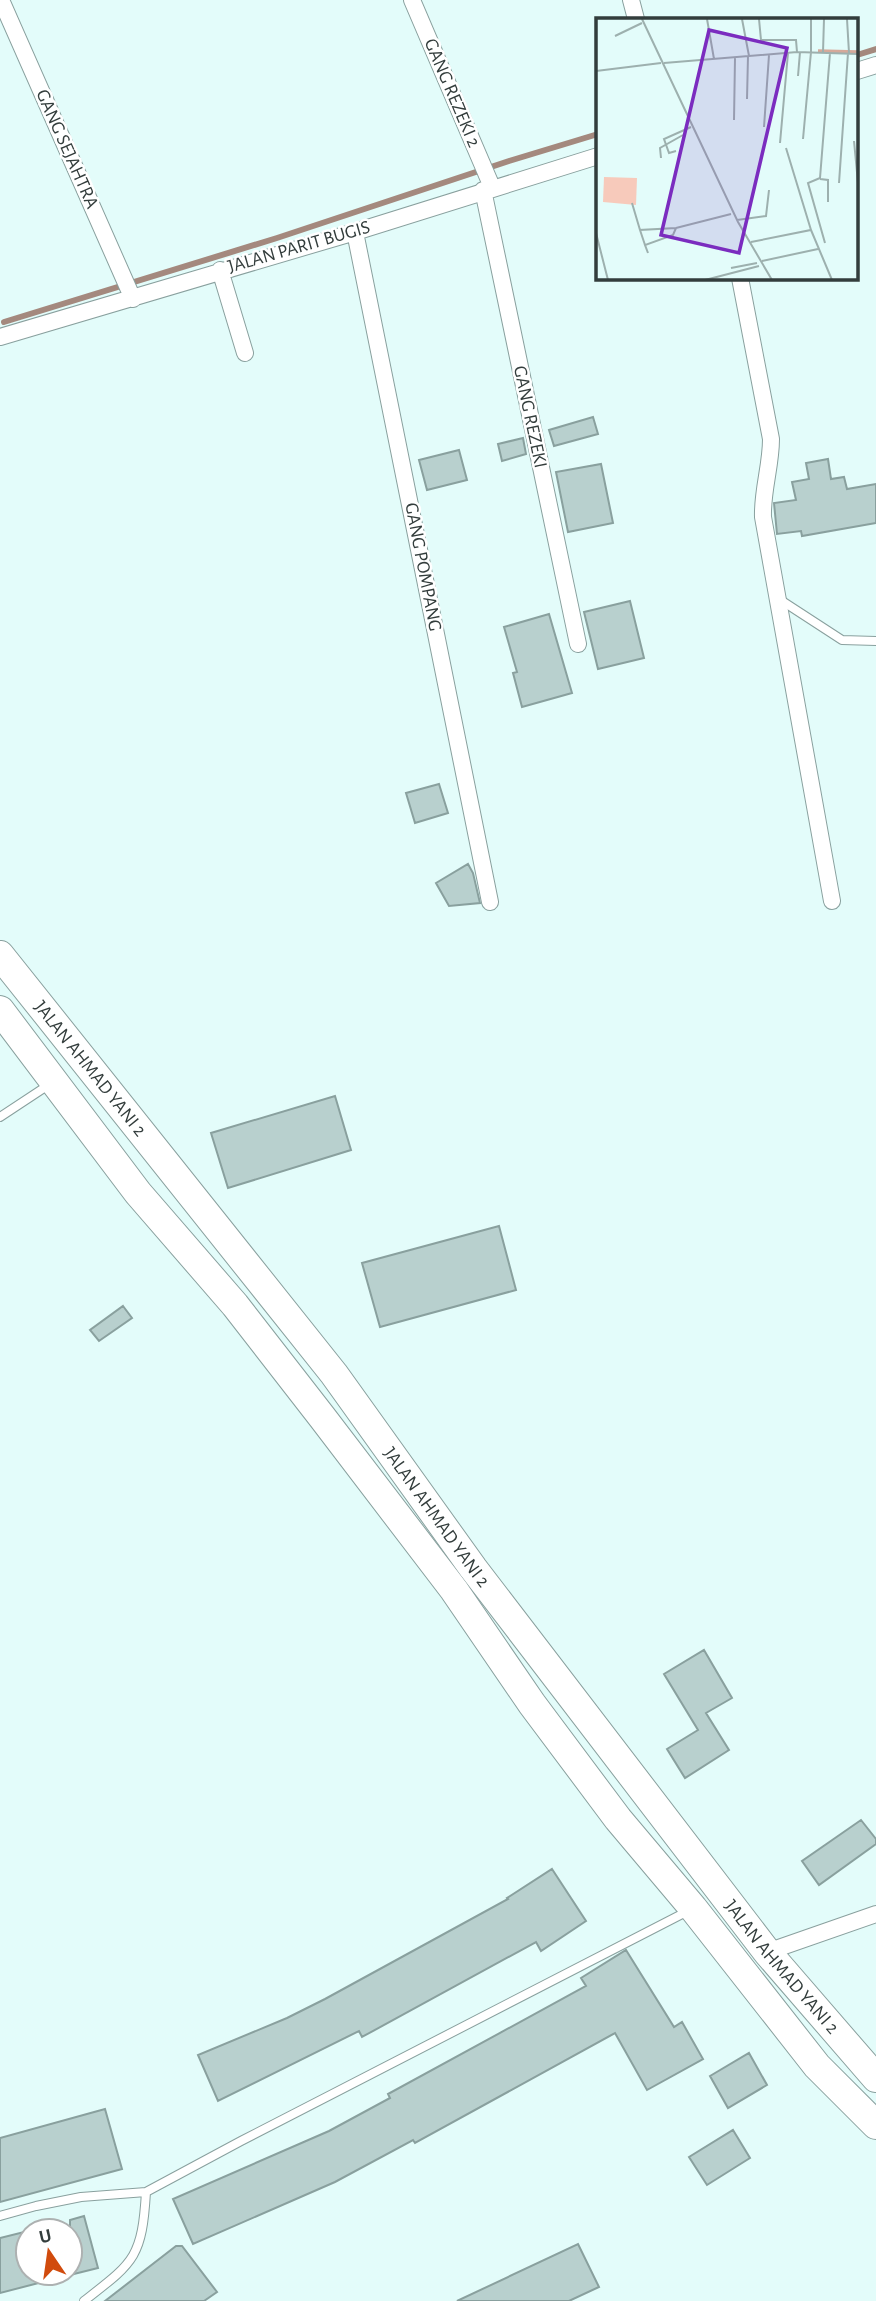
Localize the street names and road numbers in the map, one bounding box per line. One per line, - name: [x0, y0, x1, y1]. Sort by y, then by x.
- street label: GANG REZEKI 2: [421, 36, 483, 150]
- street label: GANG SEJAHTRA: [32, 87, 102, 211]
- street label: JALAN PARIT BUGIS: [226, 218, 372, 276]
- street label: GANG REZEKI: [510, 364, 550, 470]
- street label: GANG POMPANG: [401, 501, 445, 633]
- street label: JALAN AHMAD YANI 2: [31, 997, 150, 1140]
- street label: JALAN AHMAD YANI 2: [380, 1444, 494, 1591]
- street label: JALAN AHMAD YANI 2: [721, 1896, 843, 2038]

